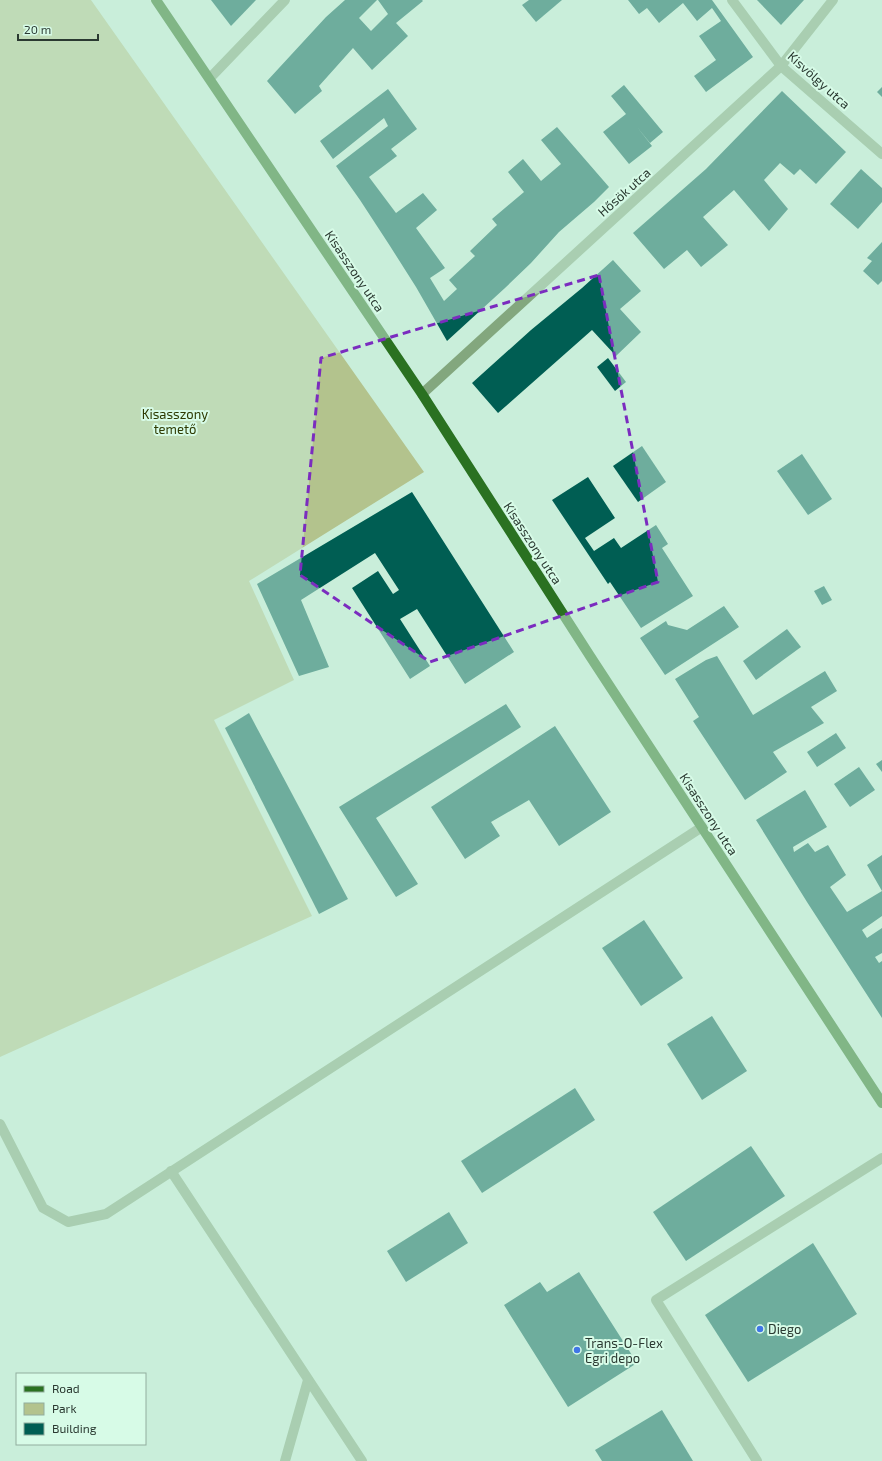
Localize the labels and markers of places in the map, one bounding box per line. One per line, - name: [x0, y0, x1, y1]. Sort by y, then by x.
- place label: Diego: [768, 1321, 801, 1337]
- marker: Diego: [755, 1324, 765, 1334]
- place label: Trans-O-Flex Egri depo: [585, 1335, 663, 1366]
- marker: Trans-O-Flex Egri depo: [572, 1345, 582, 1355]

